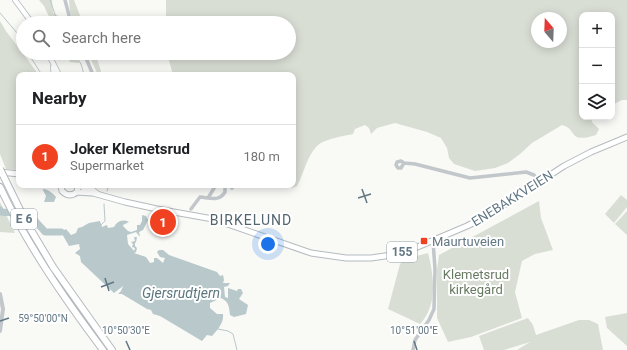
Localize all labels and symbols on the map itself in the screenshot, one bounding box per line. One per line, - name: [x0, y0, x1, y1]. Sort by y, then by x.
- north arrow: [531, 12, 567, 48]
- street label: ENEBAKKVEIEN: [469, 167, 556, 229]
- pin: 1: [150, 207, 176, 237]
- road number: E 6: [11, 209, 37, 229]
- district label: BIRKELUND: [210, 212, 292, 228]
- your location: [258, 234, 278, 254]
- place label: Maurtuveien: [432, 234, 504, 249]
- marker: Maurtuveien: [419, 236, 429, 246]
- road number: 155: [387, 242, 417, 262]
- park label: Klemetsrud kirkegård: [443, 267, 509, 297]
- water label: Gjersrudtjern: [142, 285, 220, 301]
- text: 59°50'00"N: [18, 313, 68, 324]
- text: 10°50'30"E: [102, 325, 150, 336]
- text: 10°51'00"E: [390, 325, 438, 336]

